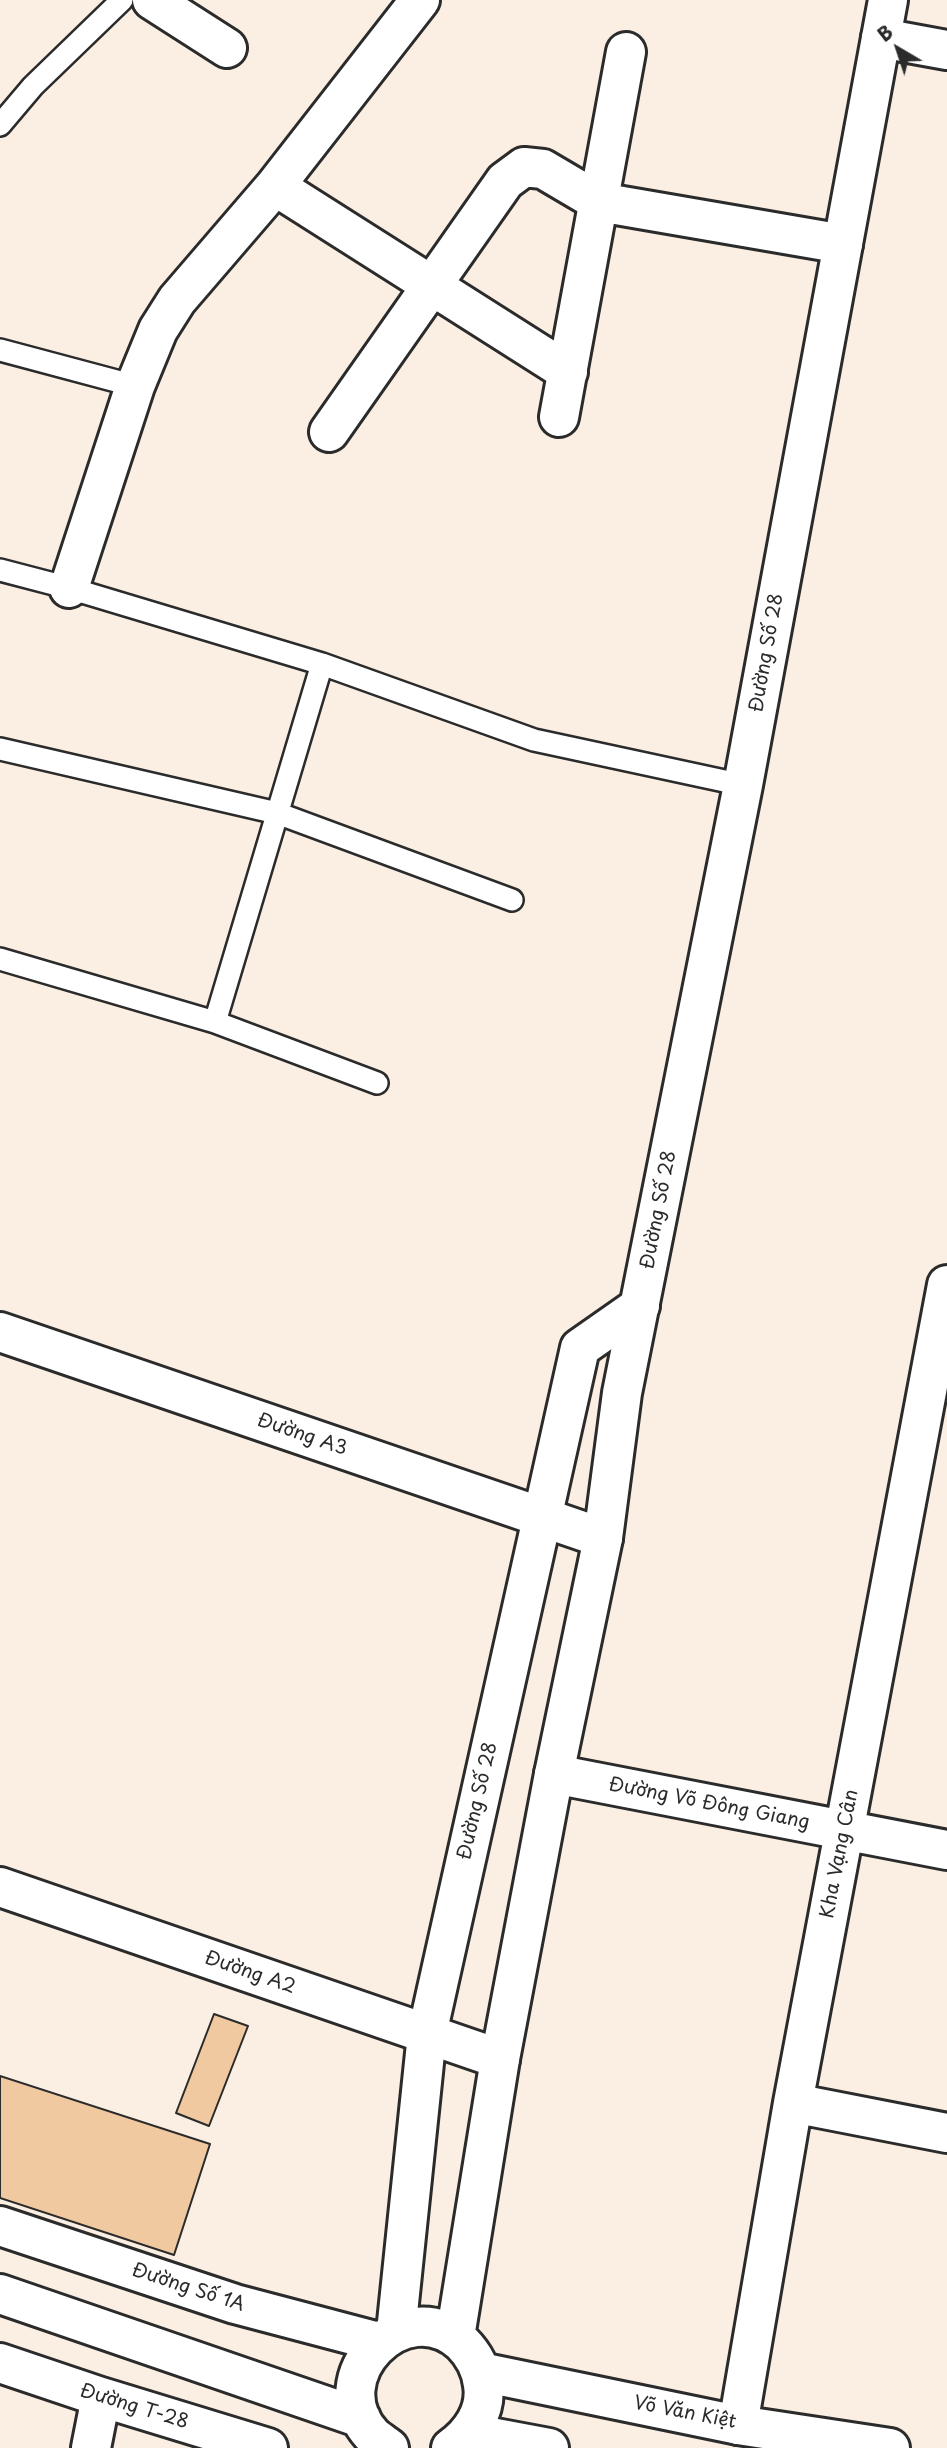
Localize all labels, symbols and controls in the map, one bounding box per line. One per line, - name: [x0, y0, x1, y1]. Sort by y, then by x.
- north arrow: [863, 14, 933, 84]
- text: B: [871, 18, 899, 48]
- street label: Đường Số 28: [745, 592, 789, 714]
- street label: Đường Số 28: [636, 1149, 682, 1271]
- street label: Đường A3: [254, 1409, 350, 1461]
- street label: Đường Số 28: [453, 1740, 503, 1862]
- street label: Đường Võ Đông Giang: [607, 1773, 811, 1835]
- street label: Kha Vạng Cân: [816, 1788, 864, 1920]
- street label: Đường A2: [202, 1947, 298, 1999]
- street label: Đường Số 1A: [129, 2259, 247, 2317]
- street label: Đường T-28: [77, 2380, 191, 2434]
- street label: Võ Văn Kiệt: [632, 2392, 738, 2434]

